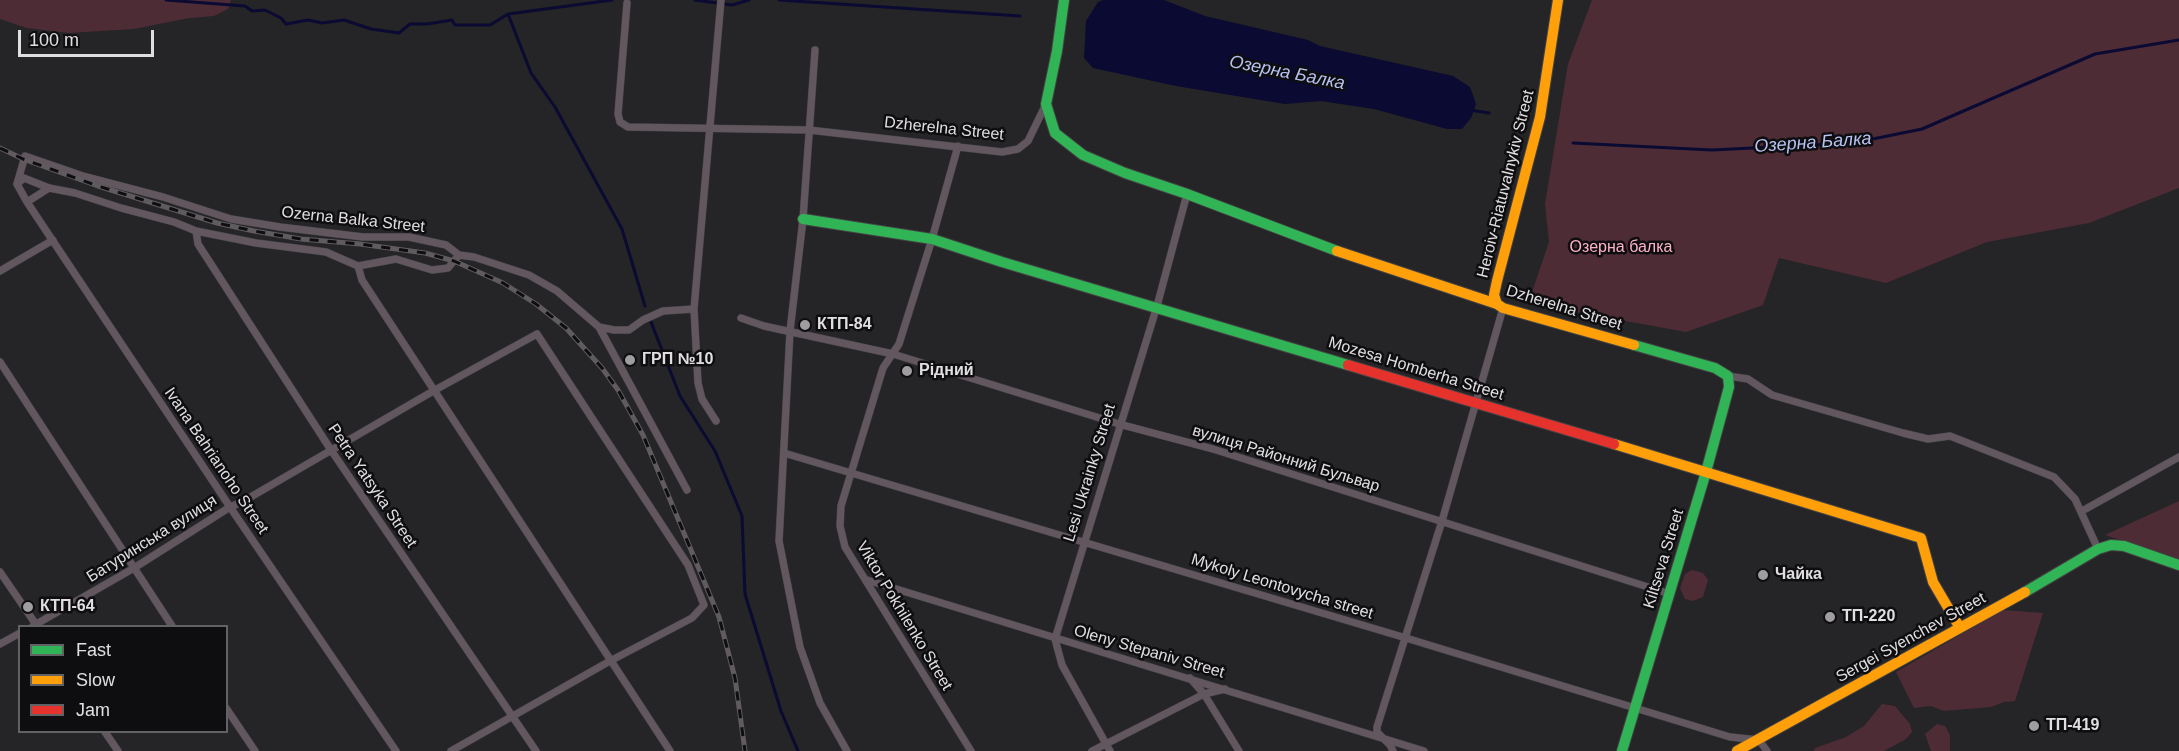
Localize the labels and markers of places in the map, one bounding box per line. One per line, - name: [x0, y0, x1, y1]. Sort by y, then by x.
- place label: КТП-84: [817, 315, 872, 335]
- marker: КТП-84: [798, 318, 812, 332]
- place label: ГРП №10: [642, 350, 713, 370]
- marker: ГРП №10: [623, 353, 637, 367]
- place label: Рідний: [919, 361, 974, 381]
- marker: Рідний: [900, 364, 914, 378]
- place label: Чайка: [1775, 565, 1822, 585]
- marker: Чайка: [1756, 568, 1770, 582]
- place label: КТП-64: [40, 597, 95, 617]
- marker: КТП-64: [21, 600, 35, 614]
- place label: ТП-220: [1842, 607, 1895, 627]
- marker: ТП-220: [1823, 610, 1837, 624]
- place label: ТП-419: [2046, 716, 2099, 736]
- marker: ТП-419: [2027, 719, 2041, 733]

